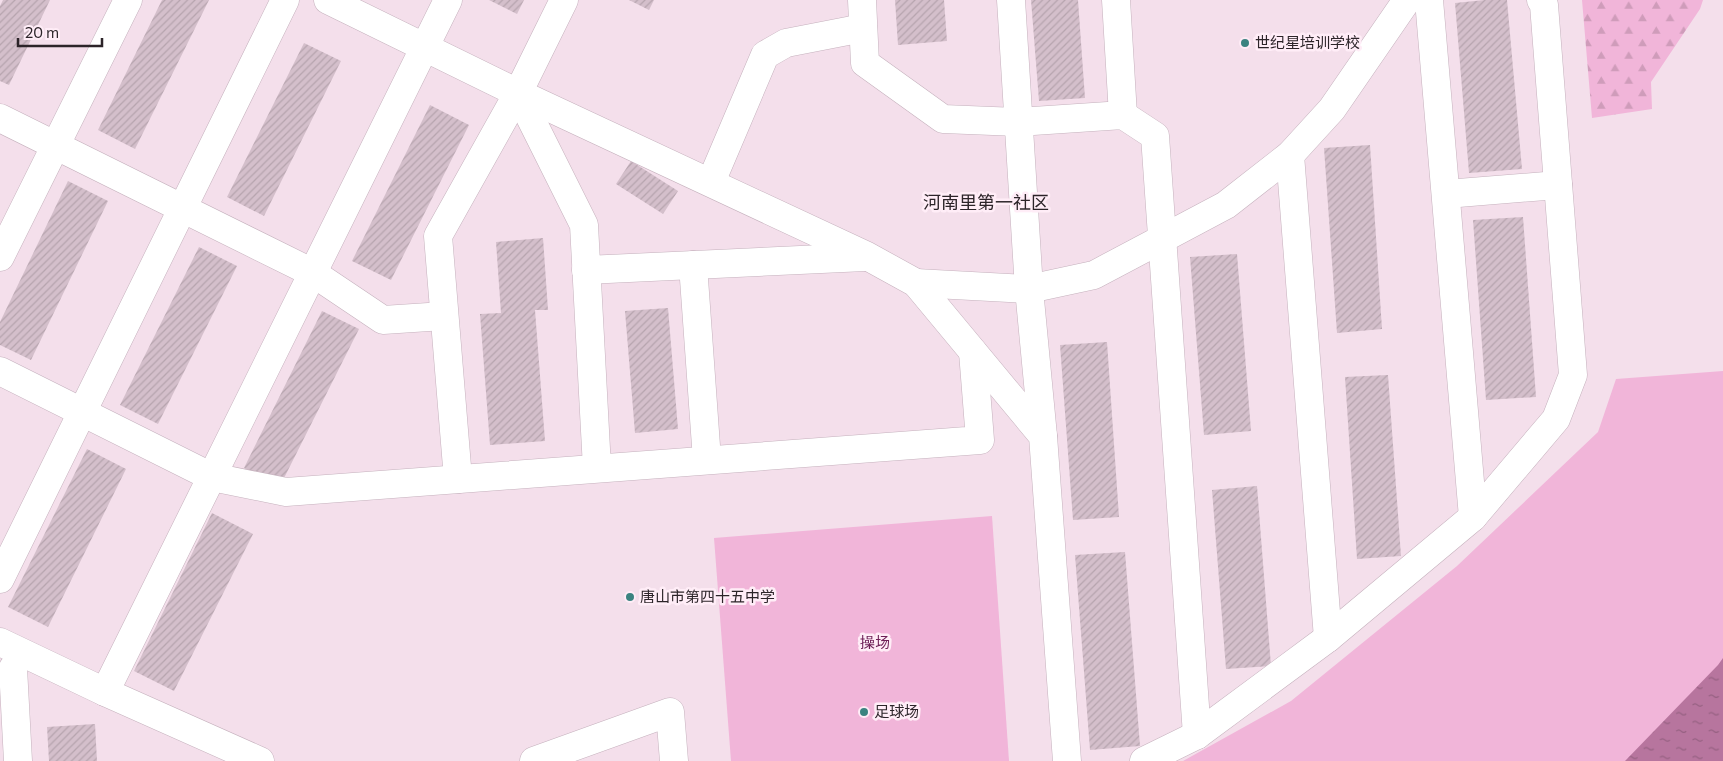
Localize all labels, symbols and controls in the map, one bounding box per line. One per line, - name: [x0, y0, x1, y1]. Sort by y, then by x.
- scale bar: [18, 15, 101, 47]
- text: 20 m: [25, 23, 59, 41]
- place label: 世纪星培训学校: [1255, 33, 1360, 51]
- marker: 世纪星培训学校: [1239, 37, 1251, 49]
- district label: 河南里第一社区: [923, 191, 1049, 213]
- place label: 唐山市第四十五中学: [640, 587, 775, 605]
- marker: 唐山市第四十五中学: [624, 591, 636, 603]
- park label: 操场: [860, 633, 890, 651]
- place label: 足球场: [874, 702, 919, 720]
- marker: 足球场: [858, 706, 870, 718]

